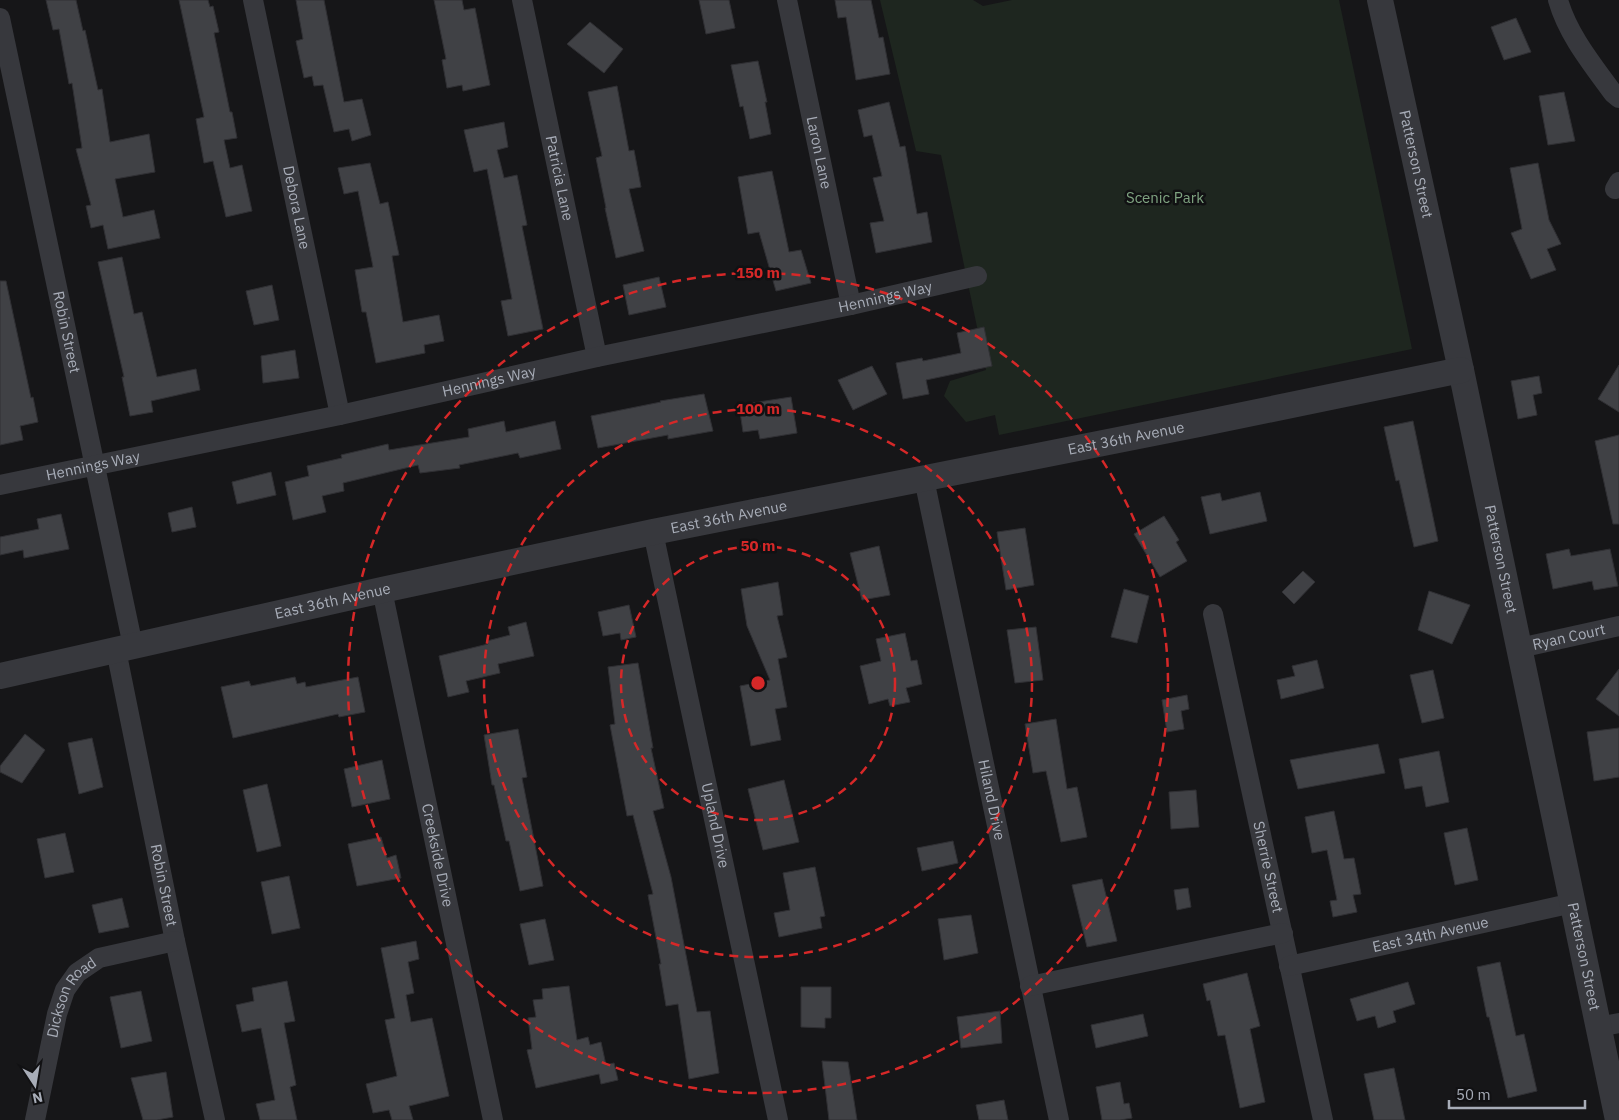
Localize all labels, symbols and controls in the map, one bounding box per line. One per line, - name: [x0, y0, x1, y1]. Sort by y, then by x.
- street label: Patterson Street: [1395, 108, 1437, 220]
- street label: Laron Lane: [803, 115, 836, 191]
- street label: Patricia Lane: [542, 134, 578, 222]
- street label: Debora Lane: [279, 164, 315, 251]
- park label: Scenic Park: [1126, 188, 1204, 207]
- text: 150 m: [736, 263, 780, 282]
- street label: Hennings Way: [837, 277, 934, 316]
- street label: Robin Street: [49, 289, 85, 375]
- street label: Hennings Way: [440, 361, 538, 401]
- text: 100 m: [736, 399, 780, 418]
- street label: East 36th Avenue: [1066, 417, 1186, 459]
- street label: Hennings Way: [44, 446, 142, 484]
- street label: East 36th Avenue: [669, 496, 789, 537]
- street label: Patterson Street: [1481, 503, 1522, 615]
- text: 50 m: [741, 536, 775, 555]
- street label: East 36th Avenue: [273, 578, 392, 623]
- street label: Ryan Court: [1531, 619, 1607, 654]
- centre of rings: [749, 674, 767, 692]
- street label: Hiland Drive: [974, 758, 1010, 842]
- street label: Upland Drive: [698, 781, 734, 870]
- street label: Creekside Drive: [418, 802, 458, 909]
- street label: Sherrie Street: [1249, 819, 1288, 915]
- street label: Robin Street: [147, 842, 182, 928]
- street label: Patterson Street: [1564, 901, 1605, 1012]
- street label: East 34th Avenue: [1371, 912, 1490, 956]
- street label: Dickson Road: [42, 953, 100, 1039]
- north arrow: [10, 1060, 60, 1110]
- scale bar: [1449, 1078, 1585, 1110]
- text: 50 m: [1456, 1085, 1491, 1104]
- text: N: [31, 1088, 45, 1108]

